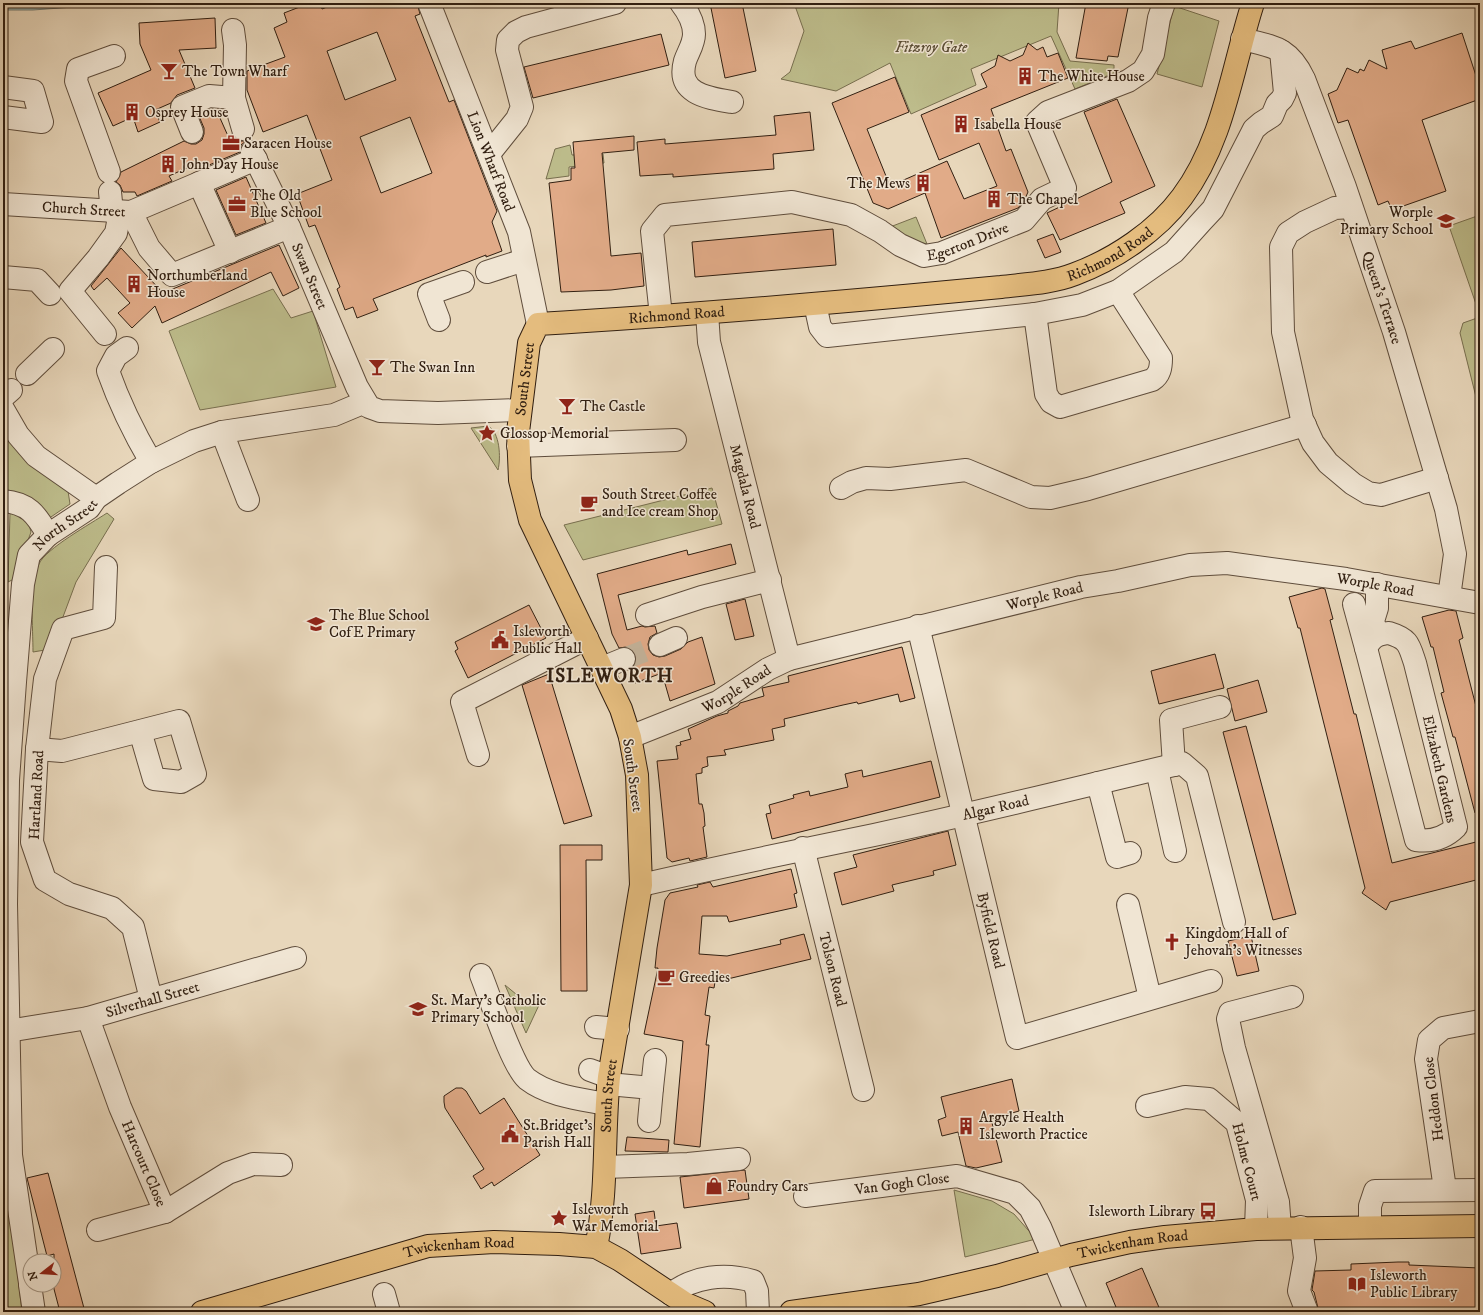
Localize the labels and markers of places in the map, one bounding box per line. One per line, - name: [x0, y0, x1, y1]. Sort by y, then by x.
- bar icon: The Town Wharf: [159, 61, 179, 81]
- place label: The Town Wharf: [182, 62, 289, 81]
- building icon: The White House: [1015, 66, 1035, 86]
- place label: The White House: [1038, 67, 1145, 86]
- building icon: Osprey House: [122, 102, 142, 122]
- place label: Osprey House: [145, 103, 228, 122]
- building icon: Isabella House: [951, 114, 971, 134]
- place label: Isabella House: [974, 115, 1062, 134]
- office icon: Saracen House: [221, 133, 241, 153]
- place label: Saracen House: [244, 134, 332, 153]
- building icon: John Day House: [158, 154, 178, 174]
- place label: John Day House: [179, 155, 279, 174]
- building icon: The Mews: [913, 173, 933, 193]
- place label: The Mews: [847, 174, 910, 193]
- place label: The Old Blue School: [250, 186, 322, 222]
- building icon: The Chapel: [984, 189, 1004, 209]
- place label: The Chapel: [1007, 190, 1079, 209]
- office icon: The Old Blue School: [227, 194, 247, 214]
- place label: Worple Primary School: [1340, 203, 1433, 239]
- school or university icon: Worple Primary School: [1436, 211, 1456, 231]
- place label: Northumberland House: [147, 266, 248, 302]
- building icon: Northumberland House: [124, 274, 144, 294]
- bar icon: The Swan Inn: [367, 357, 387, 377]
- place label: The Swan Inn: [390, 358, 475, 377]
- bar icon: The Castle: [557, 396, 577, 416]
- place label: The Castle: [580, 397, 645, 416]
- place icon: Glossop Memorial: [477, 423, 497, 443]
- place label: Glossop Memorial: [500, 424, 609, 443]
- place label: South Street Coffee and Ice cream Shop: [602, 485, 719, 521]
- cafe icon: South Street Coffee and Ice cream Shop: [579, 493, 599, 513]
- place label: The Blue School CofE Primary: [329, 606, 430, 642]
- school or university icon: The Blue School CofE Primary: [306, 614, 326, 634]
- place label: Isleworth Public Hall: [513, 622, 582, 658]
- public building icon: Isleworth Public Hall: [490, 630, 510, 650]
- place label: Kingdom Hall of Jehovah's Witnesses: [1183, 924, 1302, 960]
- church icon: Kingdom Hall of Jehovah's Witnesses: [1162, 932, 1182, 952]
- cafe icon: Greedies: [656, 967, 676, 987]
- place label: Greedies: [679, 968, 730, 987]
- place label: St. Mary's Catholic Primary School: [431, 991, 547, 1027]
- school or university icon: St. Mary's Catholic Primary School: [408, 999, 428, 1019]
- place label: Argyle Health Isleworth Practice: [979, 1108, 1088, 1144]
- place label: St.Bridget's Parish Hall: [523, 1116, 593, 1152]
- building icon: Argyle Health Isleworth Practice: [956, 1116, 976, 1136]
- public building icon: St.Bridget's Parish Hall: [500, 1124, 520, 1144]
- shop icon: Foundry Cars: [704, 1176, 724, 1196]
- place label: Foundry Cars: [727, 1177, 808, 1196]
- place label: Isleworth War Memorial: [571, 1200, 659, 1236]
- bus stop icon: Isleworth Library: [1198, 1201, 1218, 1221]
- place label: Isleworth Library: [1089, 1202, 1196, 1221]
- place icon: Isleworth War Memorial: [549, 1208, 569, 1228]
- place label: Isleworth Public Library: [1370, 1266, 1458, 1302]
- library icon: Isleworth Public Library: [1347, 1274, 1367, 1294]

